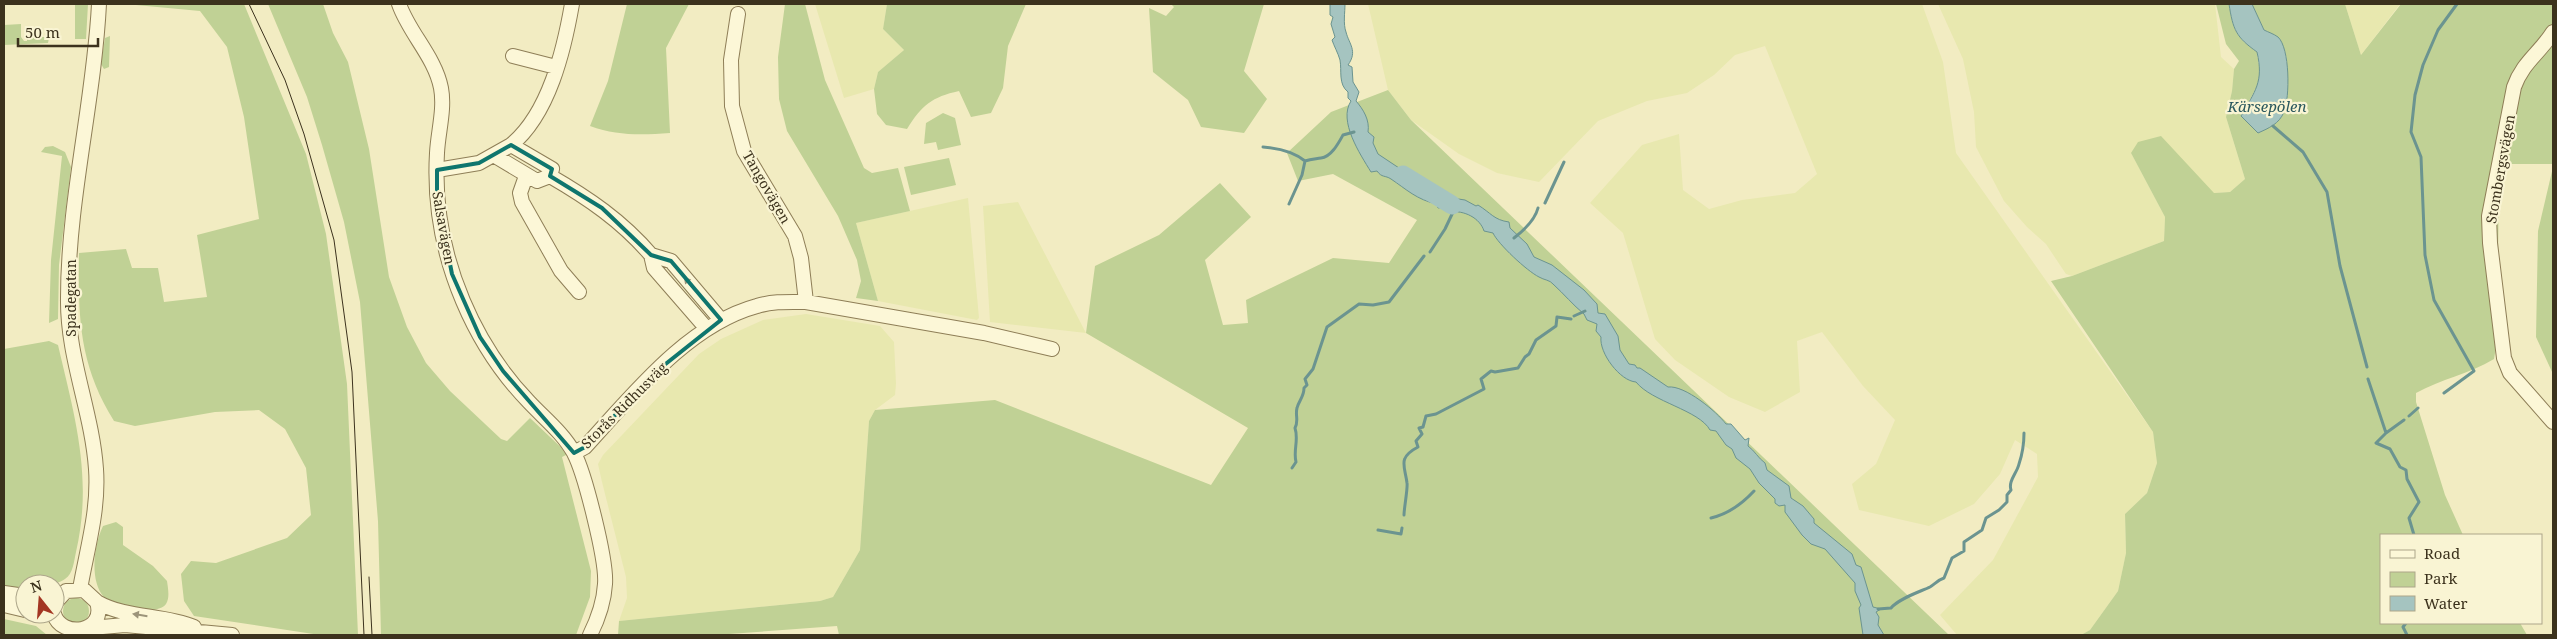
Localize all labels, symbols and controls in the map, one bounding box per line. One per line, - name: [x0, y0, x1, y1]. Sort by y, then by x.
- scale bar: [18, 15, 98, 47]
- text: 50 m: [25, 22, 60, 42]
- water label: Kärsepölen: [2227, 96, 2306, 116]
- street label: Stombergsvägen: [2481, 113, 2519, 225]
- street label: Tangovägen: [739, 147, 795, 227]
- street label: Salsavägen: [428, 190, 460, 266]
- street label: Spadegatan: [61, 259, 80, 337]
- one-way arrow: [684, 277, 695, 290]
- street label: Storås Ridhusväg: [577, 357, 672, 452]
- legend: [2380, 534, 2542, 624]
- text: Road: [2424, 543, 2460, 563]
- text: Park: [2424, 568, 2458, 588]
- north arrow: [15, 574, 65, 624]
- text: N: [28, 575, 44, 597]
- text: Water: [2424, 593, 2467, 613]
- one-way arrow: [131, 611, 147, 619]

